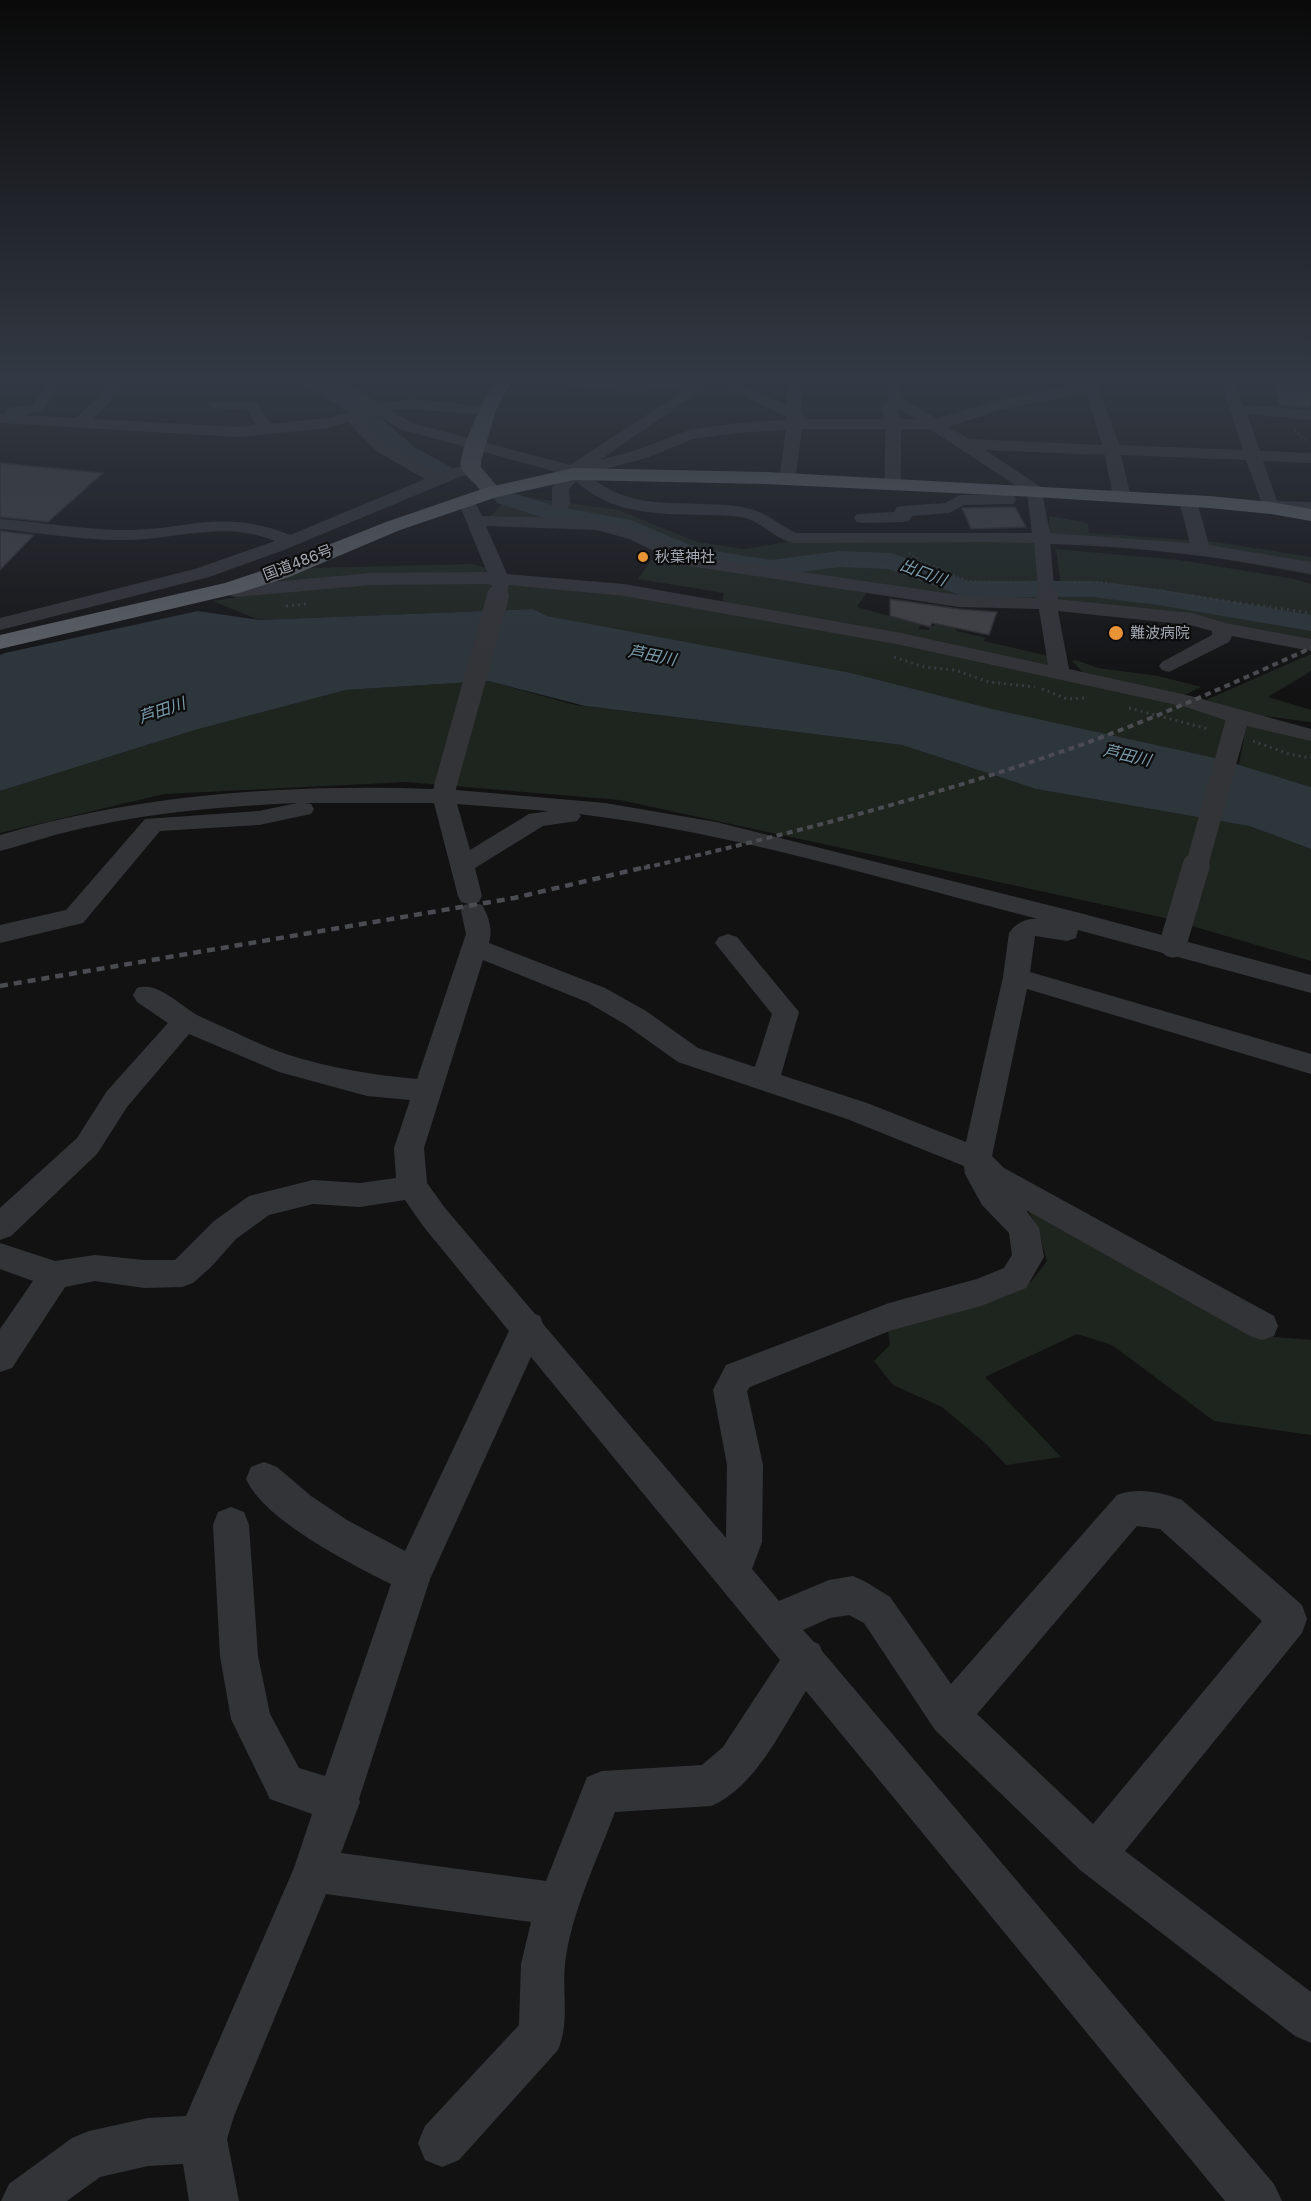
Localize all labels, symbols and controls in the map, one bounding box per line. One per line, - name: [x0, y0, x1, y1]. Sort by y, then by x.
- street label: 国道486号: [261, 541, 335, 585]
- place label: 秋葉神社: [655, 548, 715, 566]
- marker: 秋葉神社: [636, 550, 650, 564]
- water label: 出口川: [897, 555, 949, 591]
- marker: 難波病院: [1107, 624, 1125, 642]
- place label: 難波病院: [1130, 624, 1190, 642]
- water label: 芦田川: [627, 642, 677, 670]
- water label: 芦田川: [136, 694, 188, 728]
- water label: 芦田川: [1101, 741, 1153, 771]

